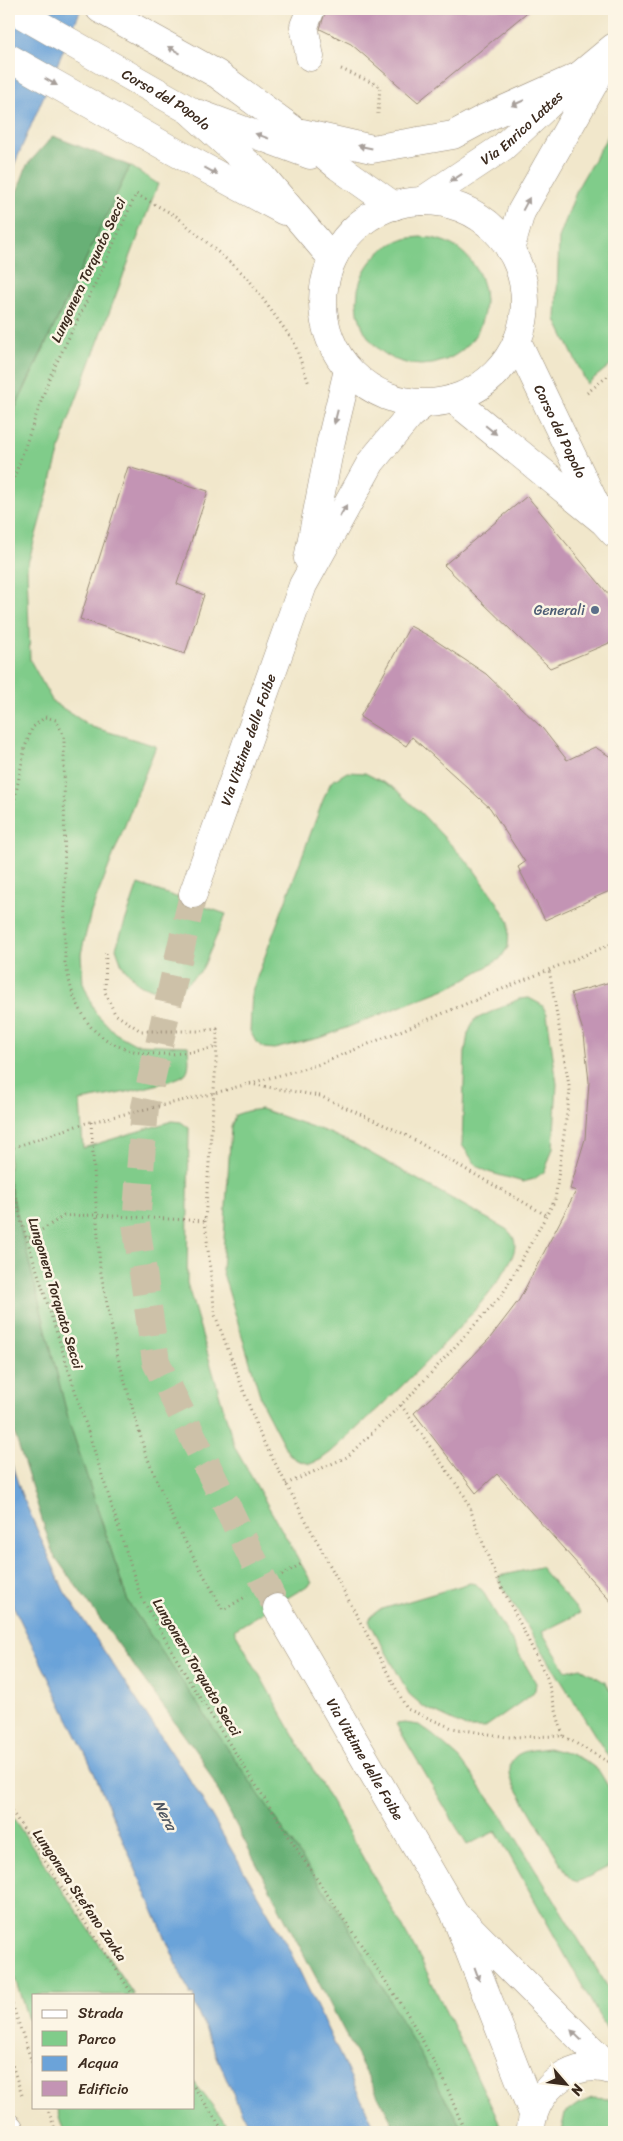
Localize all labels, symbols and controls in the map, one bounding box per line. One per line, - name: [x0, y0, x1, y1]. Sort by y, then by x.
- one-way arrow: [167, 46, 182, 54]
- street label: Corso del Popolo: [117, 62, 216, 137]
- one-way arrow: [45, 77, 58, 86]
- street label: Via Enrico Lattes: [475, 84, 570, 172]
- one-way arrow: [511, 99, 525, 107]
- one-way arrow: [254, 132, 269, 139]
- one-way arrow: [357, 143, 372, 151]
- one-way arrow: [203, 167, 218, 175]
- one-way arrow: [449, 173, 462, 183]
- street label: Lungonera Torquato Secci: [44, 193, 134, 347]
- one-way arrow: [522, 196, 530, 211]
- street label: Corso del Popolo: [527, 380, 593, 483]
- one-way arrow: [332, 410, 340, 425]
- one-way arrow: [484, 425, 497, 436]
- one-way arrow: [339, 504, 348, 518]
- place label: Generali: [534, 598, 586, 623]
- marker: Generali: [589, 604, 601, 616]
- street label: Via Vittime delle Foibe: [213, 670, 283, 809]
- street label: Lungonera Torquato Secci: [21, 1214, 91, 1373]
- street label: Lungonera Torquato Secci: [145, 1593, 248, 1742]
- street label: Via Vittime delle Foibe: [319, 1693, 410, 1826]
- water label: Nera: [146, 1795, 185, 1837]
- street label: Lungonera Stefano Zavka: [26, 1824, 133, 1967]
- one-way arrow: [474, 1966, 481, 1981]
- legend: [32, 1994, 195, 2108]
- text: Strada: [78, 2000, 124, 2026]
- text: Parco: [78, 2026, 116, 2052]
- one-way arrow: [570, 2030, 582, 2042]
- text: Acqua: [77, 2050, 119, 2076]
- north arrow: [540, 2058, 590, 2108]
- text: Edificio: [78, 2076, 129, 2102]
- text: N: [564, 2079, 591, 2100]

